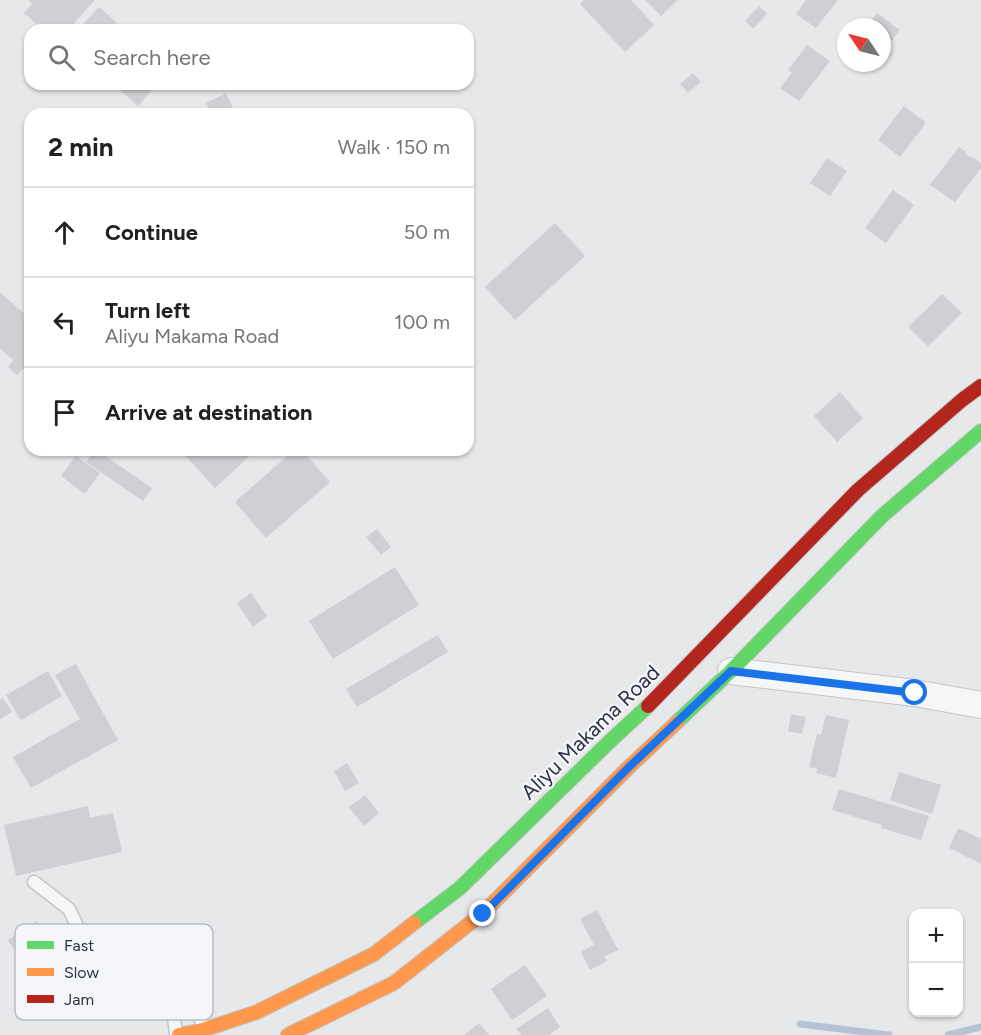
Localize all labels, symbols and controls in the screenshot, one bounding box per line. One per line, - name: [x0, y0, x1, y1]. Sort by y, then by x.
- north arrow: [837, 18, 891, 72]
- search box: [24, 24, 474, 90]
- icon: search: [45, 41, 78, 74]
- text: Search here: [93, 44, 211, 71]
- text: 2 min: [48, 131, 114, 163]
- text: Walk · 150 m: [338, 135, 450, 159]
- icon: ahead: [48, 216, 81, 249]
- text: Continue: [105, 219, 198, 246]
- text: 50 m: [404, 220, 450, 244]
- text: Turn left: [105, 297, 191, 324]
- icon: left: [48, 306, 81, 339]
- text: 100 m: [394, 310, 450, 334]
- text: Aliyu Makama Road: [105, 324, 279, 348]
- icon: arrive: [48, 396, 81, 429]
- text: Arrive at destination: [105, 399, 313, 426]
- street label: Aliyu Makama Road: [516, 659, 664, 805]
- route start: [901, 679, 927, 705]
- route end: [469, 900, 495, 926]
- map controls: [909, 909, 963, 1017]
- button: +: [909, 909, 963, 963]
- legend: [15, 924, 213, 1020]
- text: Fast: [64, 936, 94, 955]
- text: Slow: [64, 963, 99, 982]
- button: −: [909, 963, 963, 1017]
- text: Jam: [64, 990, 94, 1009]

